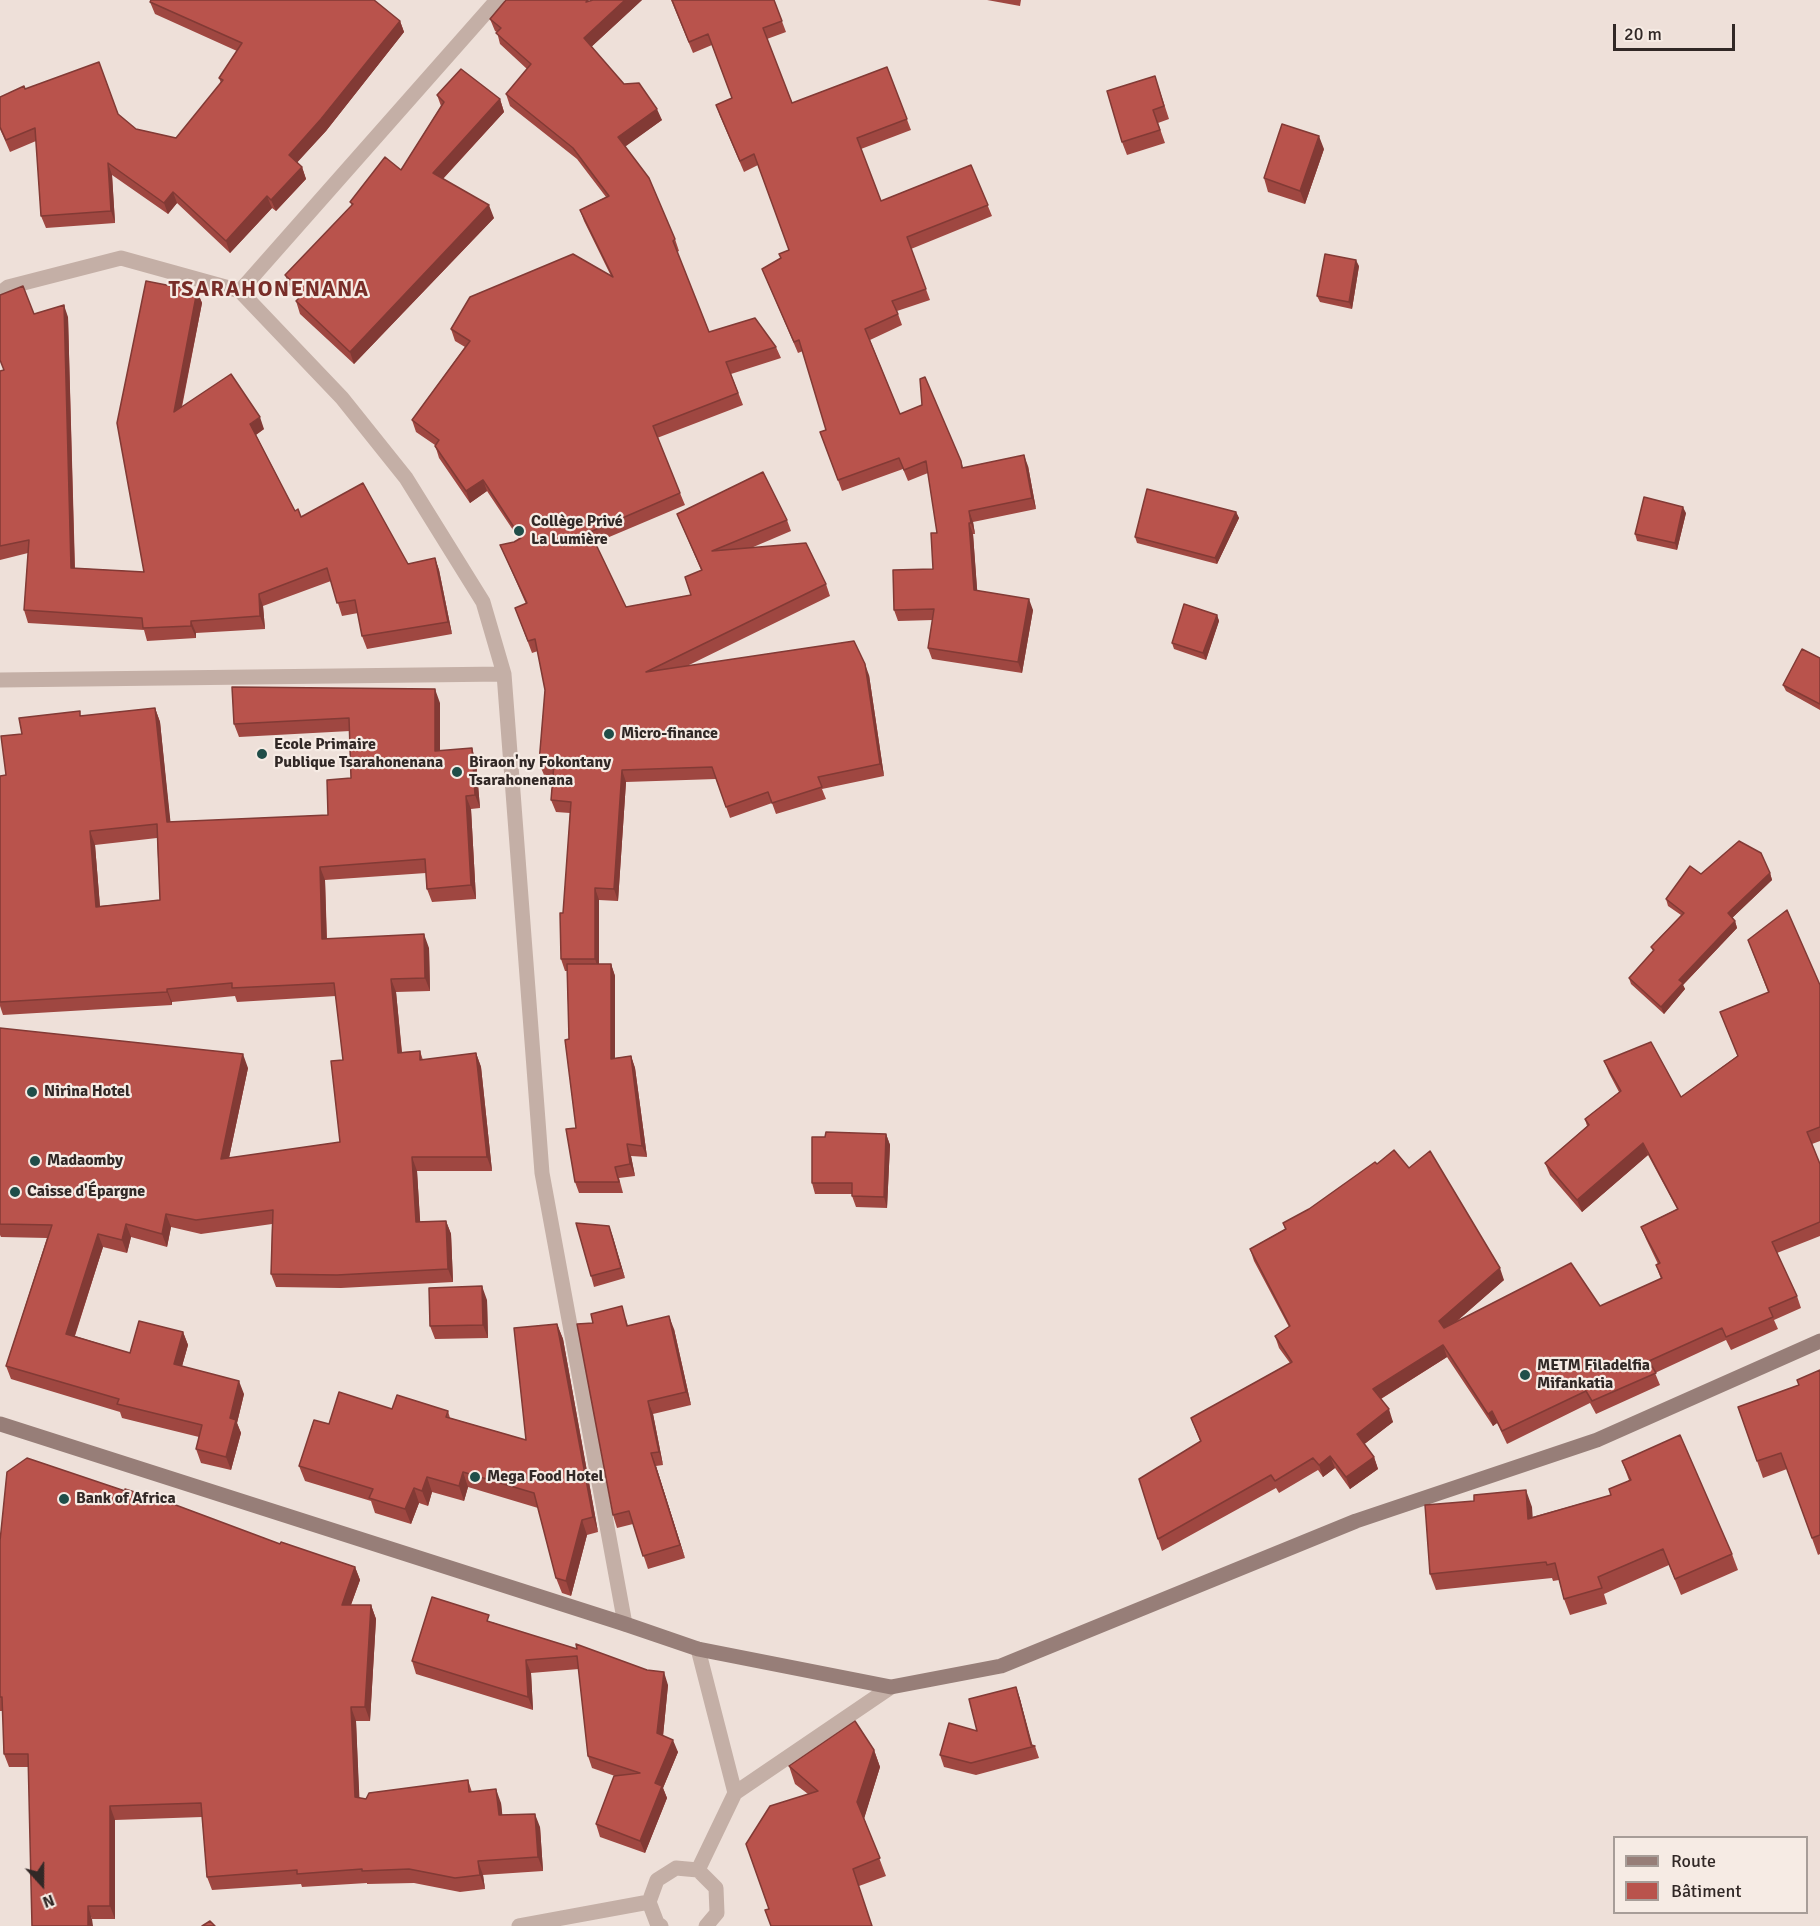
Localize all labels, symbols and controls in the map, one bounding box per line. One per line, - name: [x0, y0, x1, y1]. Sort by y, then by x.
- scale bar: [1616, 12, 1738, 50]
- text: 20 m: [1624, 23, 1662, 45]
- district label: TSARAHONENANA: [169, 277, 369, 303]
- place label: Collège Privé La Lumière: [531, 512, 623, 550]
- marker: Collège Privé La Lumière: [512, 524, 526, 538]
- place label: Micro-finance: [621, 724, 718, 744]
- marker: Micro-finance: [602, 727, 616, 741]
- place label: Ecole Primaire Publique Tsarahonenana: [274, 735, 443, 773]
- marker: Ecole Primaire Publique Tsarahonenana: [255, 747, 269, 761]
- place label: Biraon'ny Fokontany Tsarahonenana: [469, 753, 611, 791]
- marker: Biraon'ny Fokontany Tsarahonenana: [450, 765, 464, 779]
- place label: Nirina Hotel: [44, 1082, 130, 1102]
- marker: Nirina Hotel: [25, 1085, 39, 1099]
- place label: Madaomby: [47, 1151, 123, 1171]
- marker: Madaomby: [28, 1154, 42, 1168]
- place label: Caisse d'Épargne: [27, 1182, 145, 1202]
- marker: Caisse d'Épargne: [8, 1185, 22, 1199]
- place label: METM Filadelfia Mifankatia: [1537, 1356, 1650, 1394]
- marker: METM Filadelfia Mifankatia: [1518, 1368, 1532, 1382]
- place label: Mega Food Hotel: [487, 1467, 604, 1487]
- marker: Mega Food Hotel: [468, 1470, 482, 1484]
- place label: Bank of Africa: [76, 1489, 176, 1509]
- marker: Bank of Africa: [57, 1492, 71, 1506]
- legend: [1613, 1836, 1808, 1914]
- text: Route: [1671, 1850, 1716, 1872]
- north arrow: [12, 1854, 72, 1914]
- text: Bâtiment: [1671, 1880, 1742, 1902]
- text: N: [40, 1889, 57, 1912]

